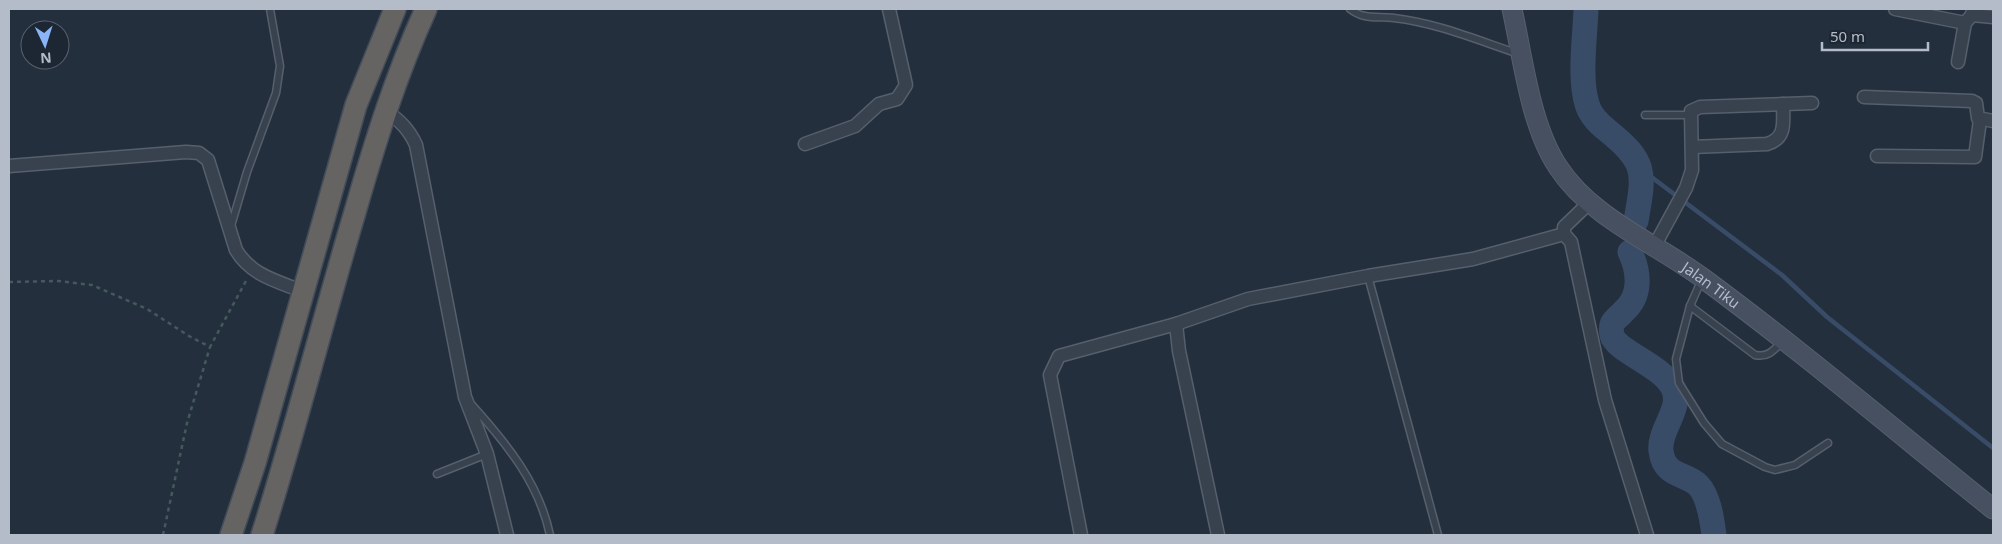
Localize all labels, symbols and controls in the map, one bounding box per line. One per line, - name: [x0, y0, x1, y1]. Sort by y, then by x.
- north arrow: [20, 20, 70, 70]
- scale bar: [1822, 20, 1928, 52]
- text: 50 m: [1830, 26, 1865, 46]
- text: N: [40, 49, 52, 68]
- street label: Jalan Tiku: [1677, 255, 1744, 313]

